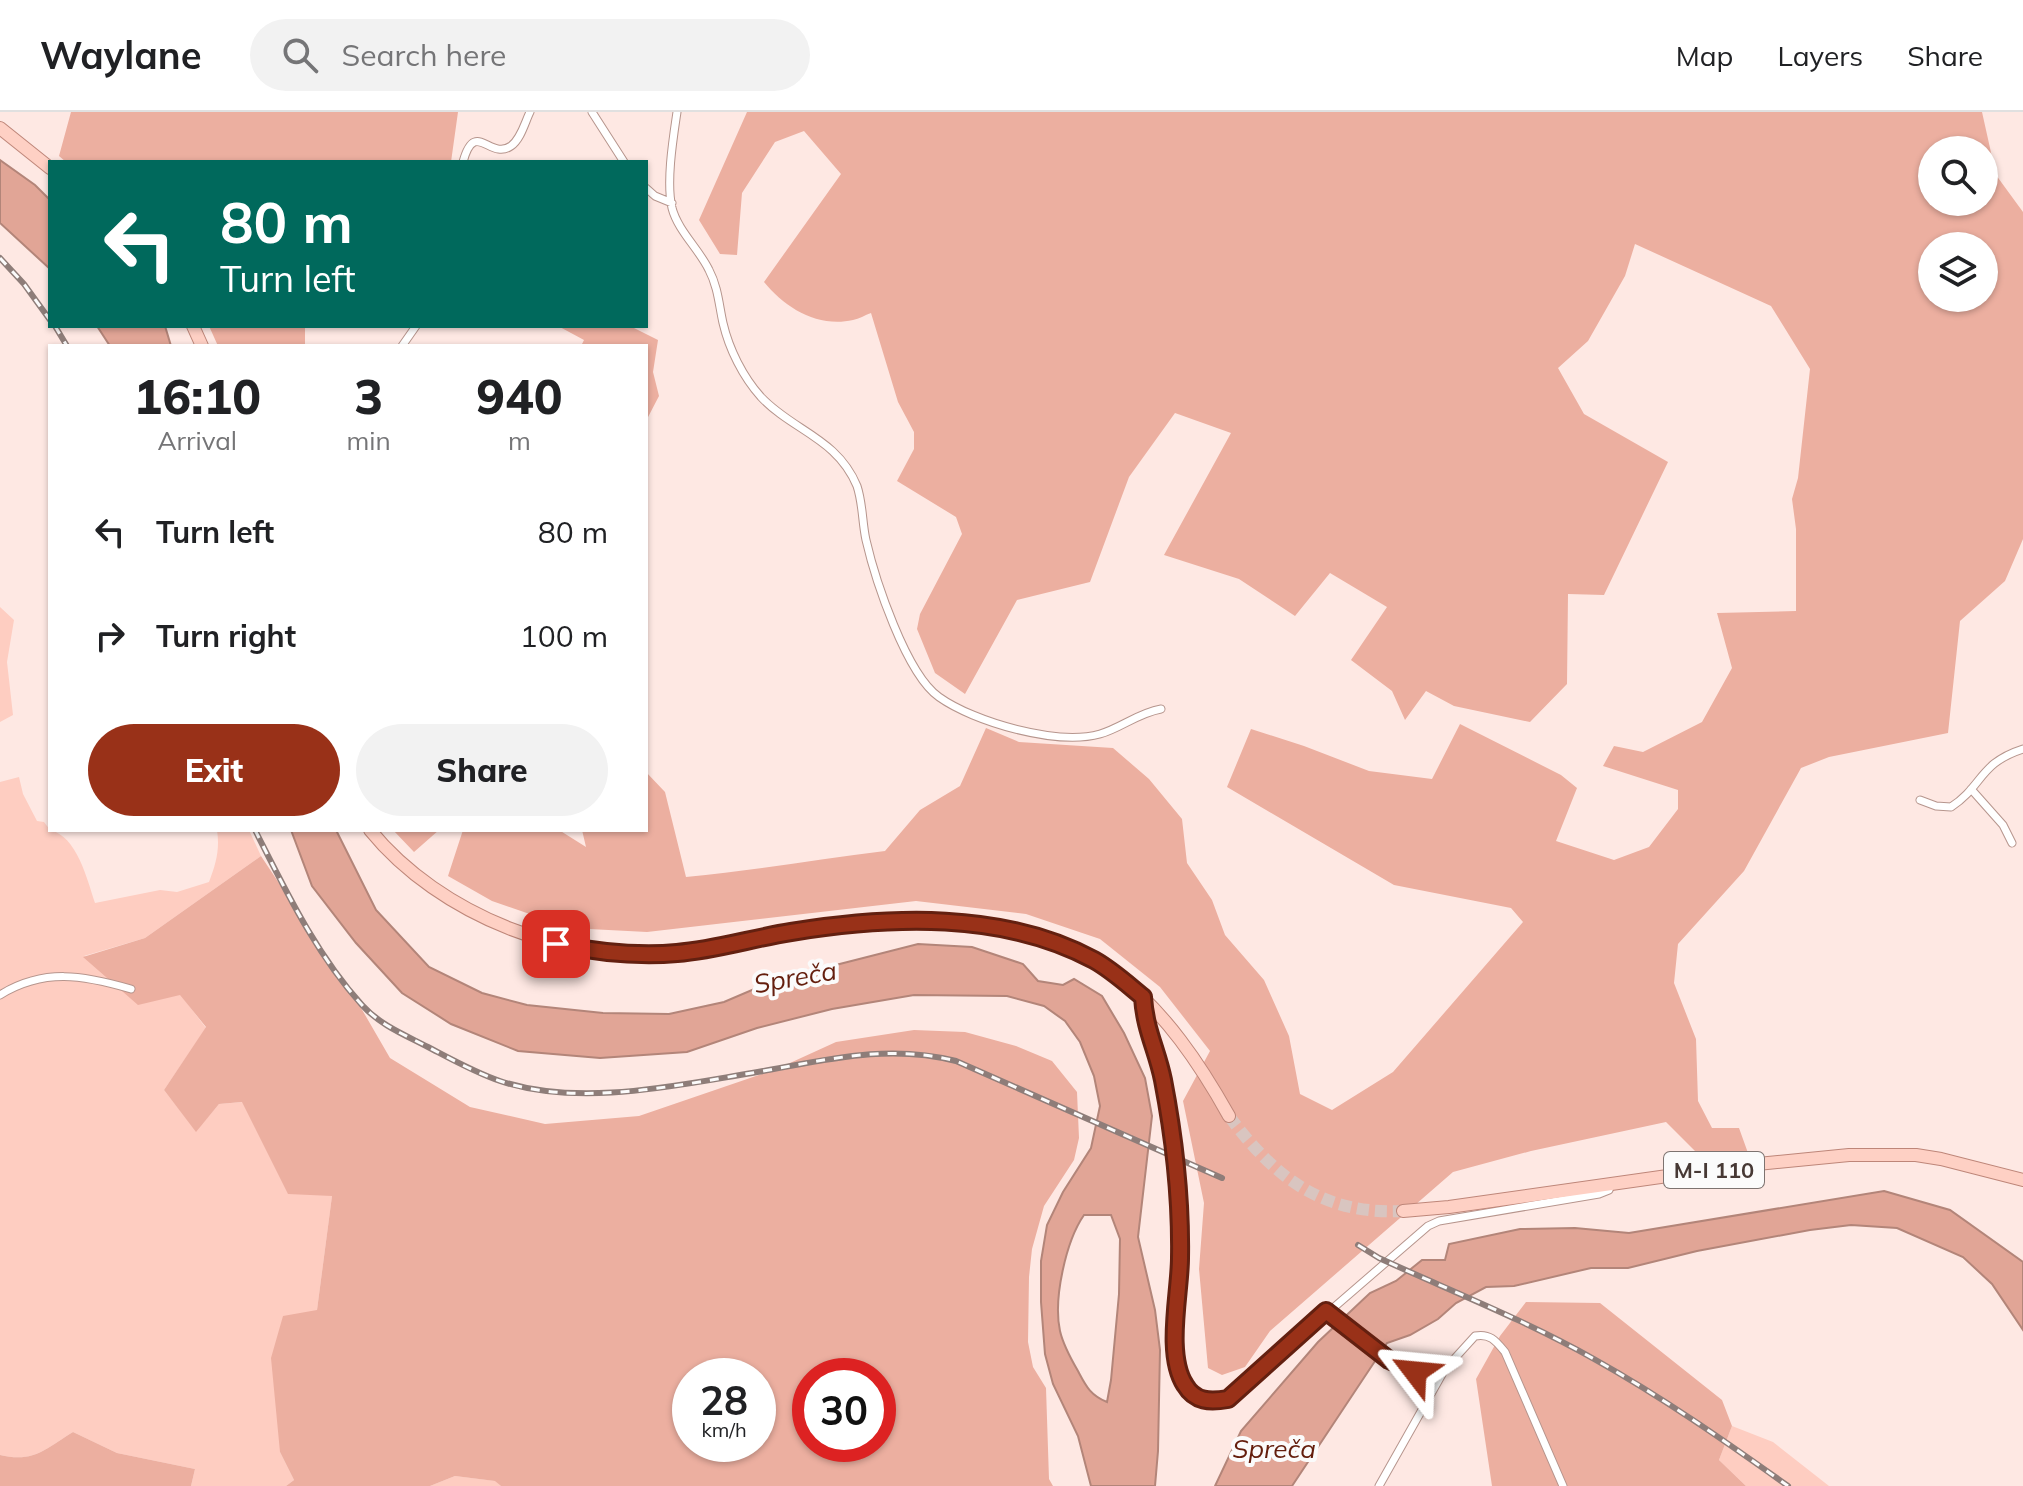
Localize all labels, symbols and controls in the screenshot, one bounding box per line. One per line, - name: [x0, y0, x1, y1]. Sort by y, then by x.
- search box: [250, 19, 810, 91]
- text: Waylane: [40, 31, 202, 79]
- icon: search: [278, 33, 322, 77]
- text: Search here: [342, 36, 506, 74]
- text: Map: [1676, 38, 1733, 73]
- text: Layers: [1777, 38, 1863, 73]
- text: Share: [1907, 38, 1983, 73]
- map controls: [1918, 136, 1998, 312]
- button: search: [1918, 136, 1998, 216]
- text: 80 m: [220, 187, 353, 257]
- icon: left: [88, 192, 192, 296]
- button: layers: [1918, 232, 1998, 312]
- text: Turn left: [220, 256, 356, 301]
- text: 16:10: [133, 366, 261, 426]
- text: 3: [354, 366, 383, 426]
- text: 940: [476, 366, 563, 426]
- text: Arrival: [157, 424, 237, 457]
- text: min: [347, 424, 391, 457]
- text: m: [508, 424, 531, 457]
- icon: left: [88, 510, 132, 554]
- text: Turn left: [156, 513, 274, 551]
- text: 80 m: [538, 513, 608, 551]
- icon: right: [88, 614, 132, 658]
- text: Turn right: [156, 617, 296, 655]
- text: 100 m: [520, 617, 608, 655]
- button: Exit: [88, 724, 340, 816]
- button: Share: [356, 724, 608, 816]
- pin: [522, 910, 590, 978]
- icon: arrive: [534, 922, 578, 966]
- water label: Spreča: [751, 953, 839, 1001]
- road number: M-I 110: [1664, 1152, 1764, 1188]
- position arrow: [1373, 1330, 1457, 1414]
- speed limit sign: 30: [792, 1358, 896, 1462]
- text: 28: [700, 1375, 748, 1425]
- text: km/h: [701, 1417, 747, 1442]
- water label: Spreča: [1232, 1432, 1316, 1465]

